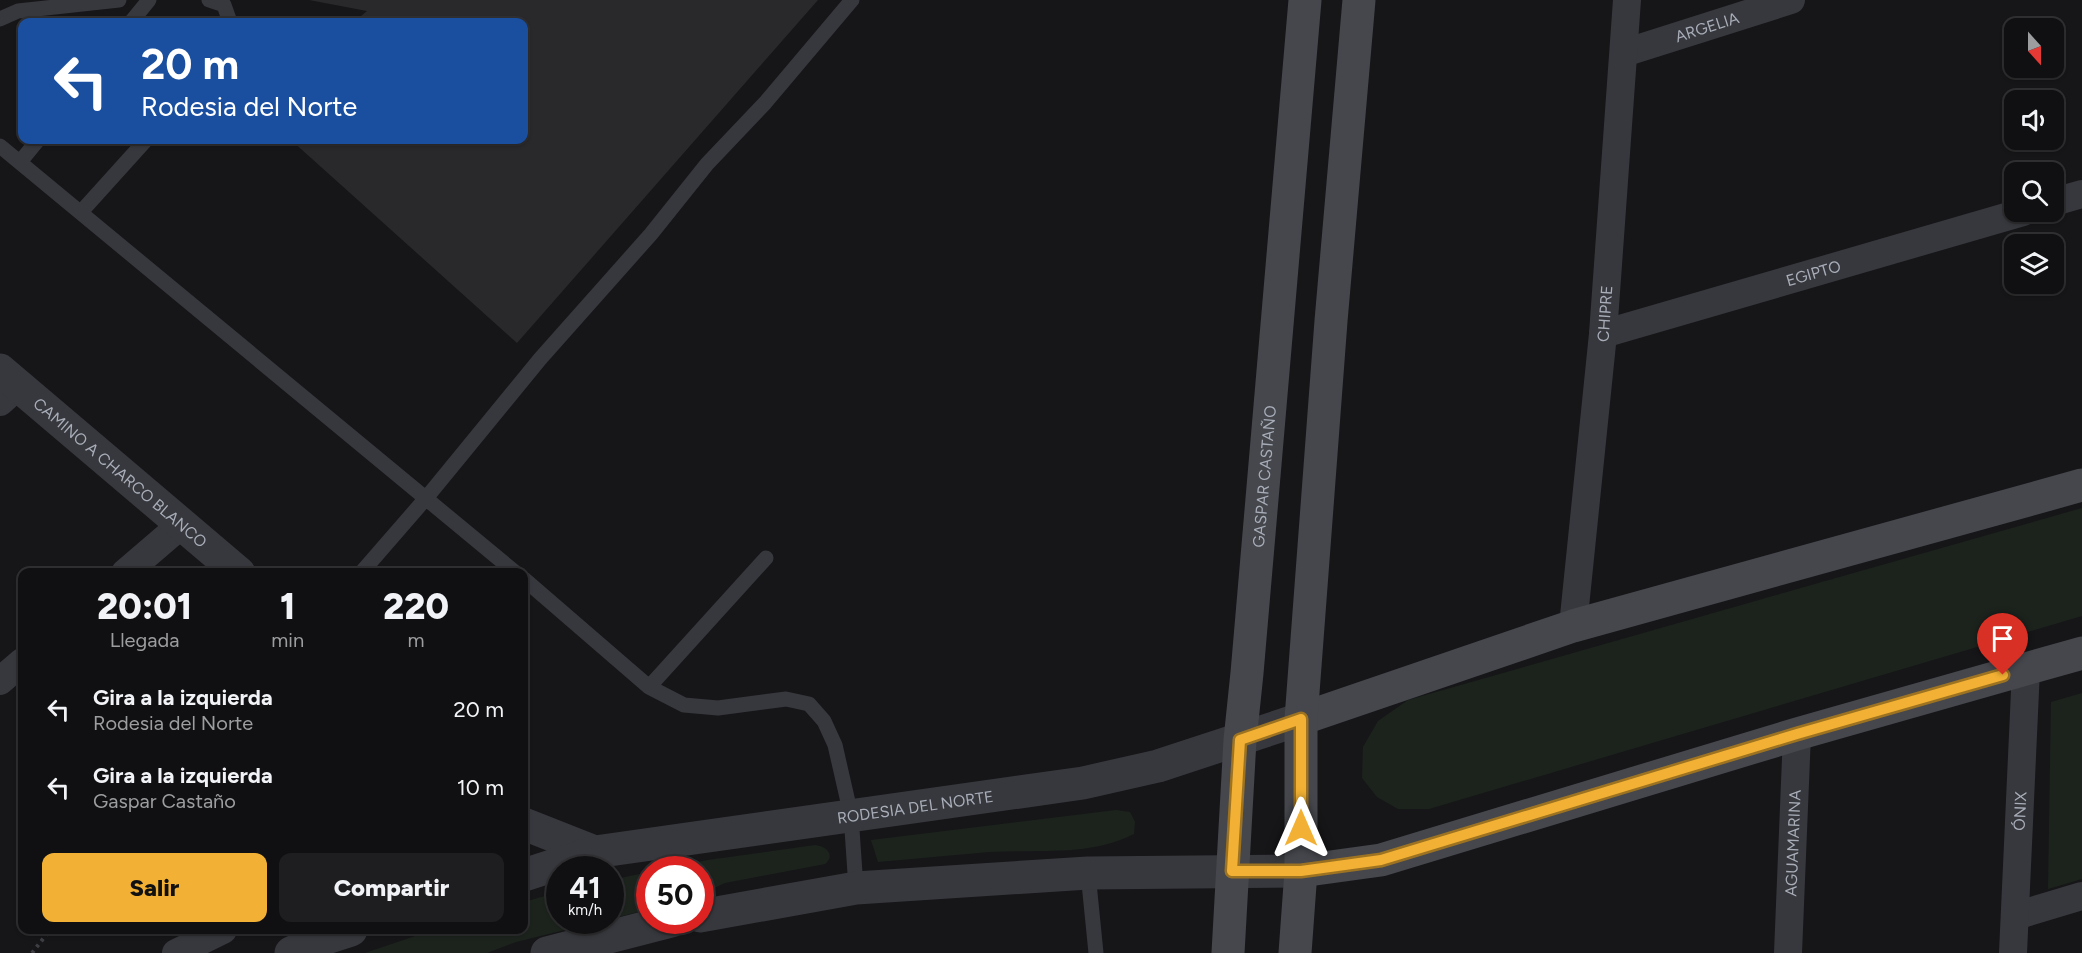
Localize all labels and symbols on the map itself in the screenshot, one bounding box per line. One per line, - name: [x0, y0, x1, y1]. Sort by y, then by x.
- street label: ARGELIA: [1673, 8, 1741, 46]
- north arrow: [2004, 18, 2064, 78]
- street label: EGIPTO: [1784, 256, 1843, 290]
- street label: CHIPRE: [1593, 285, 1616, 343]
- street label: CAMINO A CHARCO BLANCO: [30, 393, 211, 551]
- street label: GASPAR CASTAÑO: [1248, 405, 1280, 548]
- pin: [1977, 613, 2028, 675]
- street label: RODESIA DEL NORTE: [836, 786, 995, 827]
- street label: AGUAMARINA: [1781, 789, 1804, 897]
- street label: ÓNIX: [2009, 791, 2030, 831]
- position arrow: [1269, 796, 1333, 860]
- speed limit sign: 50: [636, 856, 714, 934]

